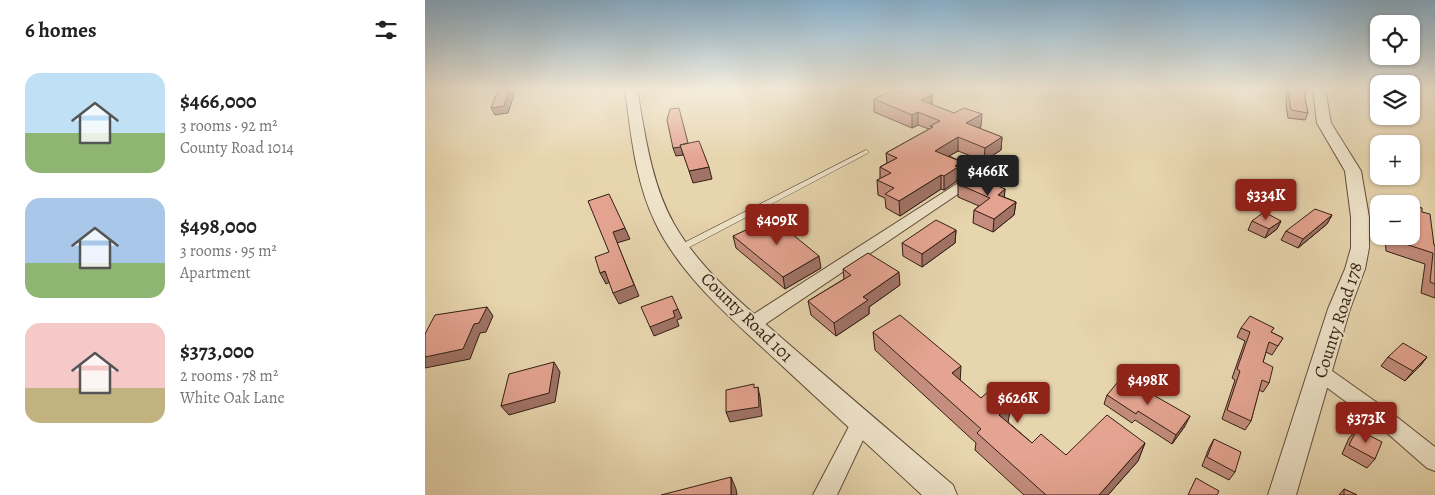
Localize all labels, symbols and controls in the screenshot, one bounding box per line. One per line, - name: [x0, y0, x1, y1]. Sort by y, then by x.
- map controls: [1370, 15, 1420, 245]
- button: locate: [1370, 15, 1420, 65]
- text: 6 homes: [25, 16, 97, 44]
- icon: filters: [372, 16, 400, 44]
- button: layers: [1370, 75, 1420, 125]
- text: $466,000: [180, 87, 257, 115]
- icon: home: [65, 93, 125, 153]
- text: 3 rooms · 92 m²: [180, 115, 278, 137]
- button: +: [1370, 135, 1420, 185]
- text: County Road 1014: [180, 137, 294, 159]
- pin: $466K: [953, 154, 1023, 197]
- text: $466K: [968, 160, 1008, 182]
- pin: $334K: [1231, 178, 1301, 221]
- text: $334K: [1246, 184, 1286, 206]
- button: −: [1370, 195, 1420, 245]
- pin: $409K: [742, 204, 812, 246]
- text: $409K: [757, 209, 797, 231]
- text: $498,000: [180, 212, 257, 240]
- icon: home: [65, 218, 125, 278]
- text: 3 rooms · 95 m²: [180, 240, 277, 262]
- street label: County Road 178: [1308, 259, 1368, 381]
- text: Apartment: [180, 262, 251, 284]
- street label: County Road 101: [696, 267, 798, 367]
- text: $373,000: [180, 337, 254, 365]
- icon: home: [65, 343, 125, 403]
- pin: $498K: [1113, 364, 1183, 406]
- text: 2 rooms · 78 m²: [180, 365, 278, 387]
- text: $498K: [1128, 369, 1168, 391]
- pin: $626K: [983, 382, 1053, 424]
- text: White Oak Lane: [180, 387, 285, 409]
- text: $626K: [998, 387, 1038, 409]
- pin: $373K: [1331, 402, 1401, 444]
- text: $373K: [1347, 407, 1385, 429]

